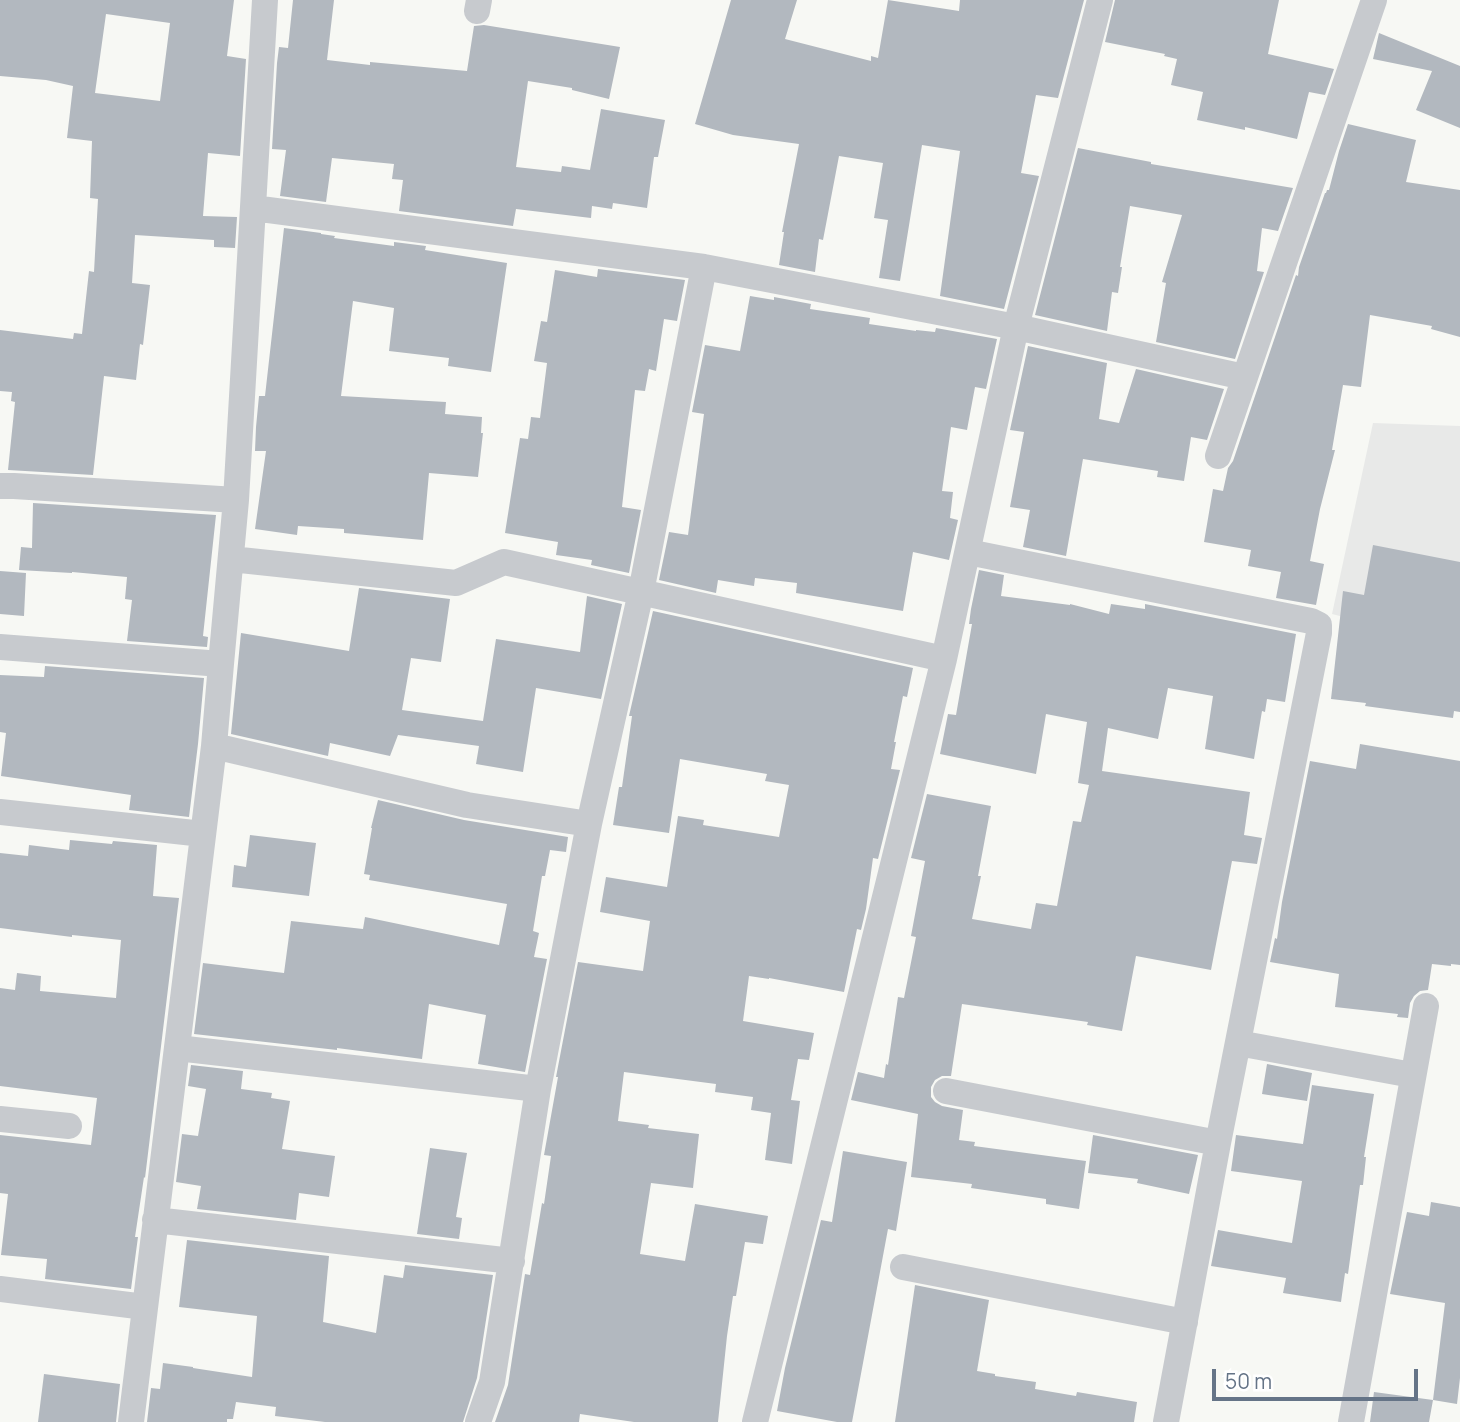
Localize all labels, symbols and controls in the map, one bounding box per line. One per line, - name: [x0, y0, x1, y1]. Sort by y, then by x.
- scale bar: [1215, 1356, 1422, 1400]
- text: 50 m: [1225, 1367, 1272, 1395]

